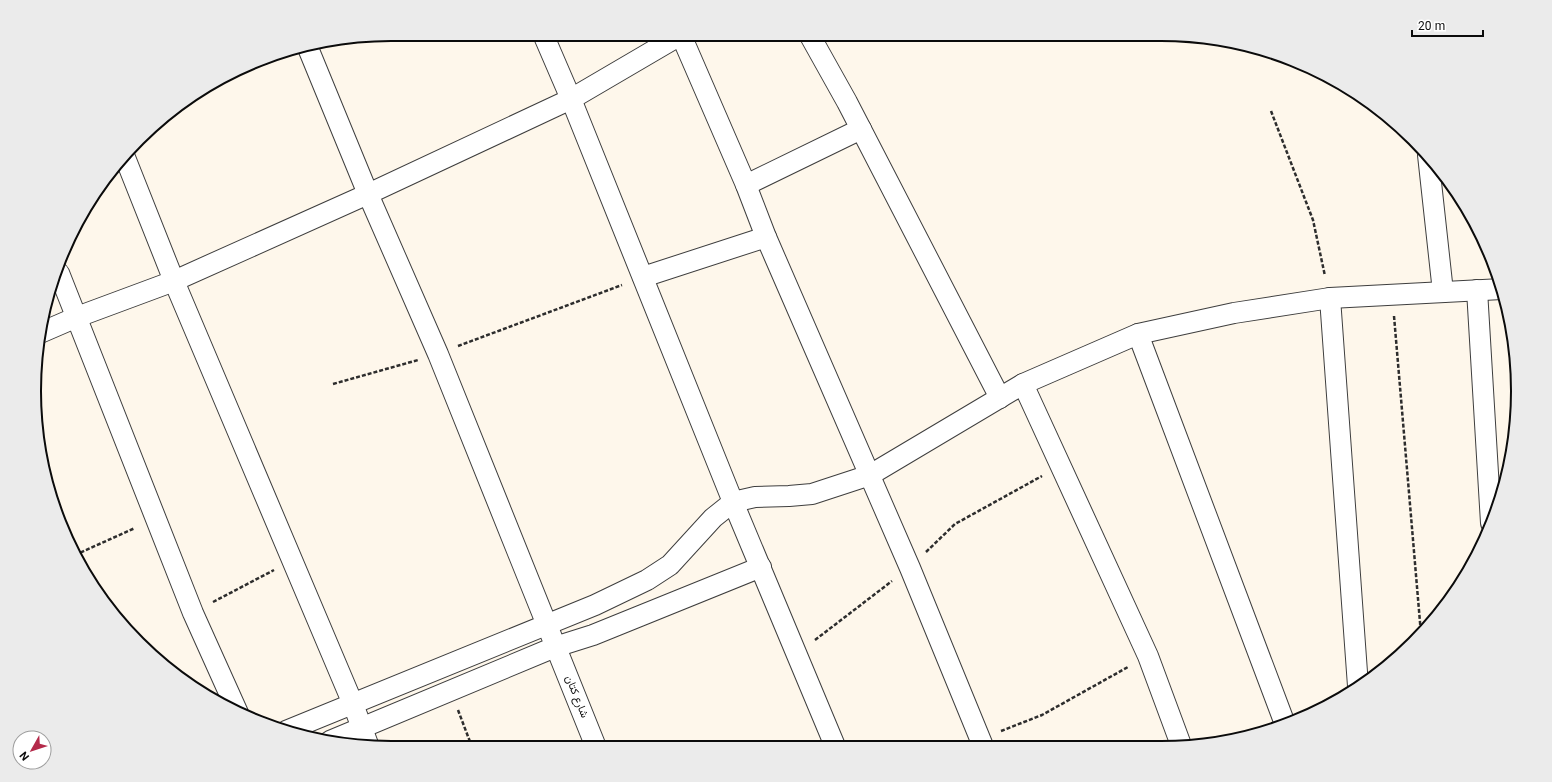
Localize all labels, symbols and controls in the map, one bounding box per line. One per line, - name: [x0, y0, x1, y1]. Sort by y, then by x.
- scale bar: [1412, 12, 1483, 38]
- text: 20 m: [1418, 18, 1445, 36]
- street label: شارع كتان: [560, 673, 592, 721]
- north arrow: [12, 730, 52, 770]
- text: N: [16, 747, 34, 764]

